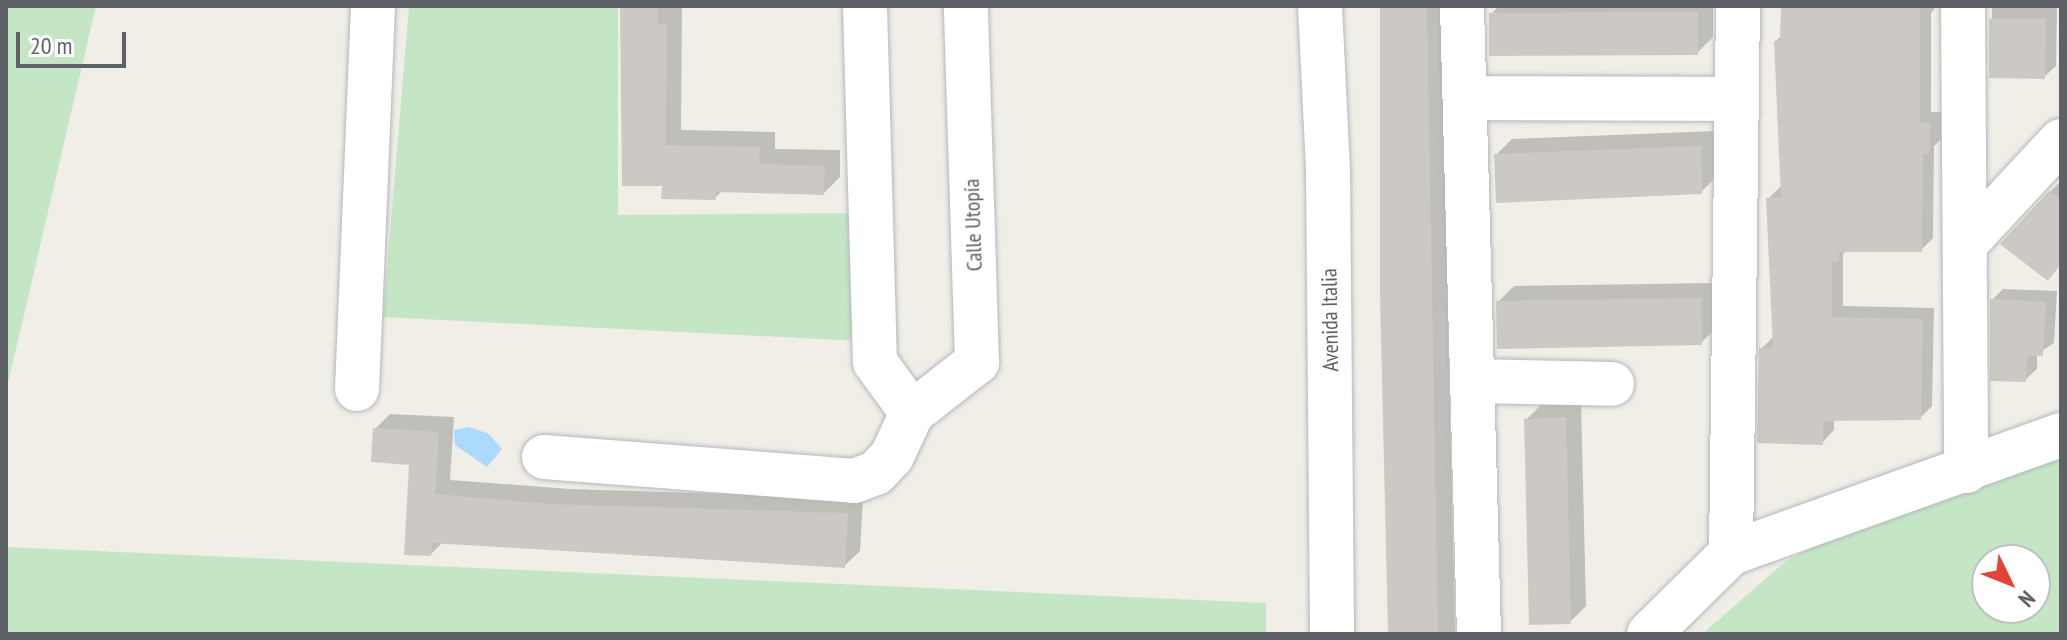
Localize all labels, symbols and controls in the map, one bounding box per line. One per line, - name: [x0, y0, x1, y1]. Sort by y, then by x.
- scale bar: [20, 16, 130, 66]
- text: 20 m: [30, 30, 72, 61]
- street label: Calle Utopía: [958, 178, 988, 272]
- street label: Avenida Italia: [1316, 268, 1344, 372]
- north arrow: [1971, 544, 2051, 624]
- text: N: [2013, 585, 2041, 613]

